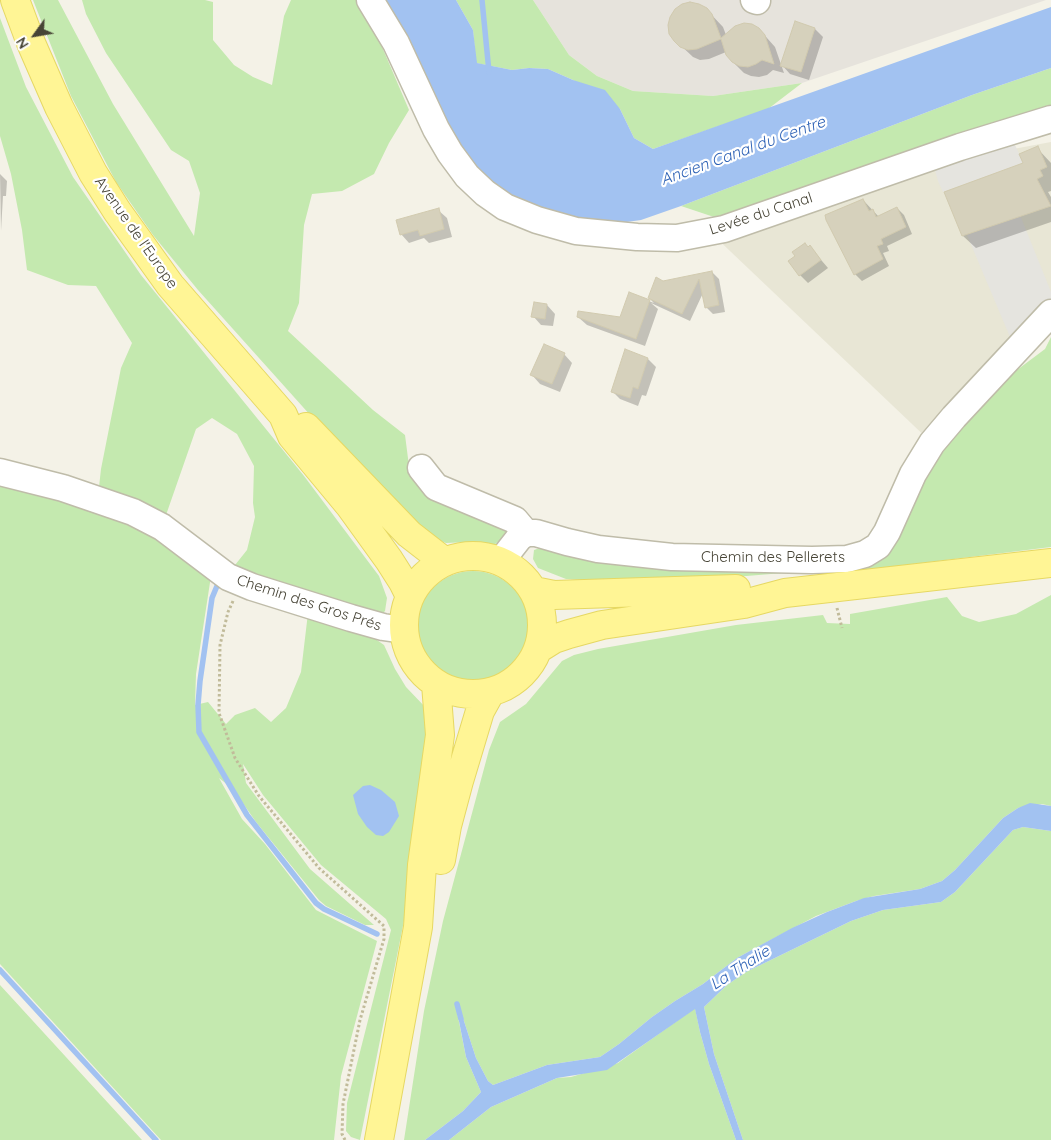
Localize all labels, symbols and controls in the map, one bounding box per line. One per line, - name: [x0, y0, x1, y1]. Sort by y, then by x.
- north arrow: [10, 10, 60, 60]
- text: N: [12, 34, 33, 52]
- water label: Ancien Canal du Centre: [658, 112, 828, 190]
- street label: Avenue de l'Europe: [91, 174, 181, 292]
- street label: Levée du Canal: [707, 189, 815, 239]
- street label: Chemin des Pellerets: [701, 548, 845, 566]
- street label: Chemin des Gros Prés: [234, 571, 384, 635]
- water label: La Thalie: [707, 942, 773, 994]

